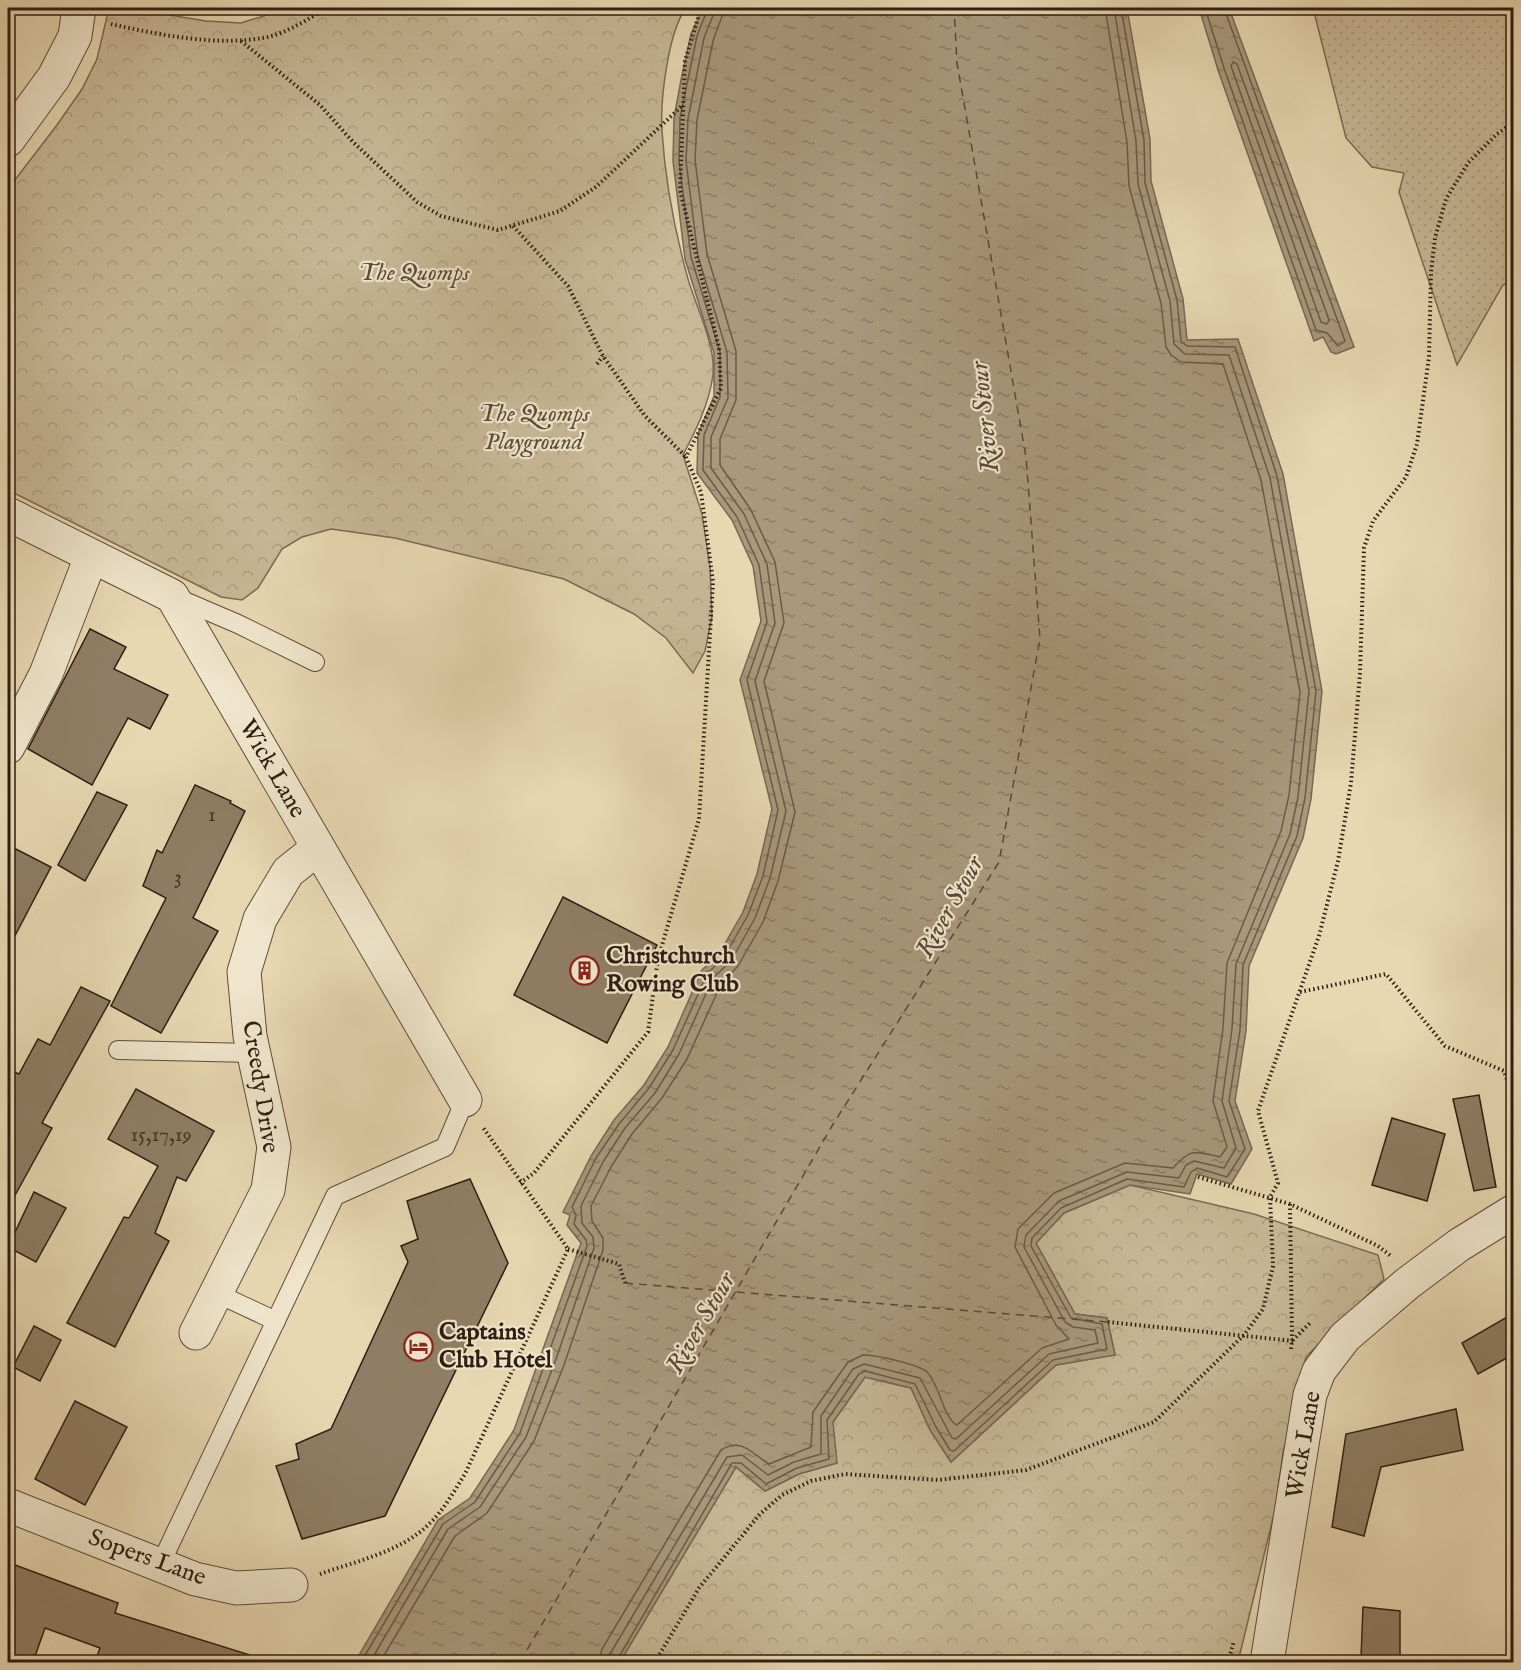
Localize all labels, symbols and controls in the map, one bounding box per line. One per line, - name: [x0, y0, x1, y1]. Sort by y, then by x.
- park label: The Quomps: [358, 258, 471, 289]
- water label: River Stour: [963, 359, 1007, 474]
- park label: The Quomps Playground: [478, 399, 591, 458]
- street label: Wick Lane: [231, 714, 313, 824]
- house number: 1: [208, 802, 216, 829]
- water label: River Stour: [908, 849, 992, 964]
- house number: 3: [174, 864, 182, 891]
- place label: Christchurch Rowing Club: [606, 941, 739, 1000]
- building icon: Christchurch Rowing Club: [569, 954, 601, 986]
- street label: Creedy Drive: [234, 1019, 286, 1155]
- house number: 15,17,19: [130, 1122, 192, 1149]
- water label: River Stour: [659, 1265, 744, 1380]
- place label: Captains Club Hotel: [439, 1317, 553, 1376]
- hotel icon: Captains Club Hotel: [402, 1330, 434, 1362]
- street label: Wick Lane: [1279, 1389, 1329, 1501]
- street label: Sopers Lane: [84, 1522, 210, 1594]

